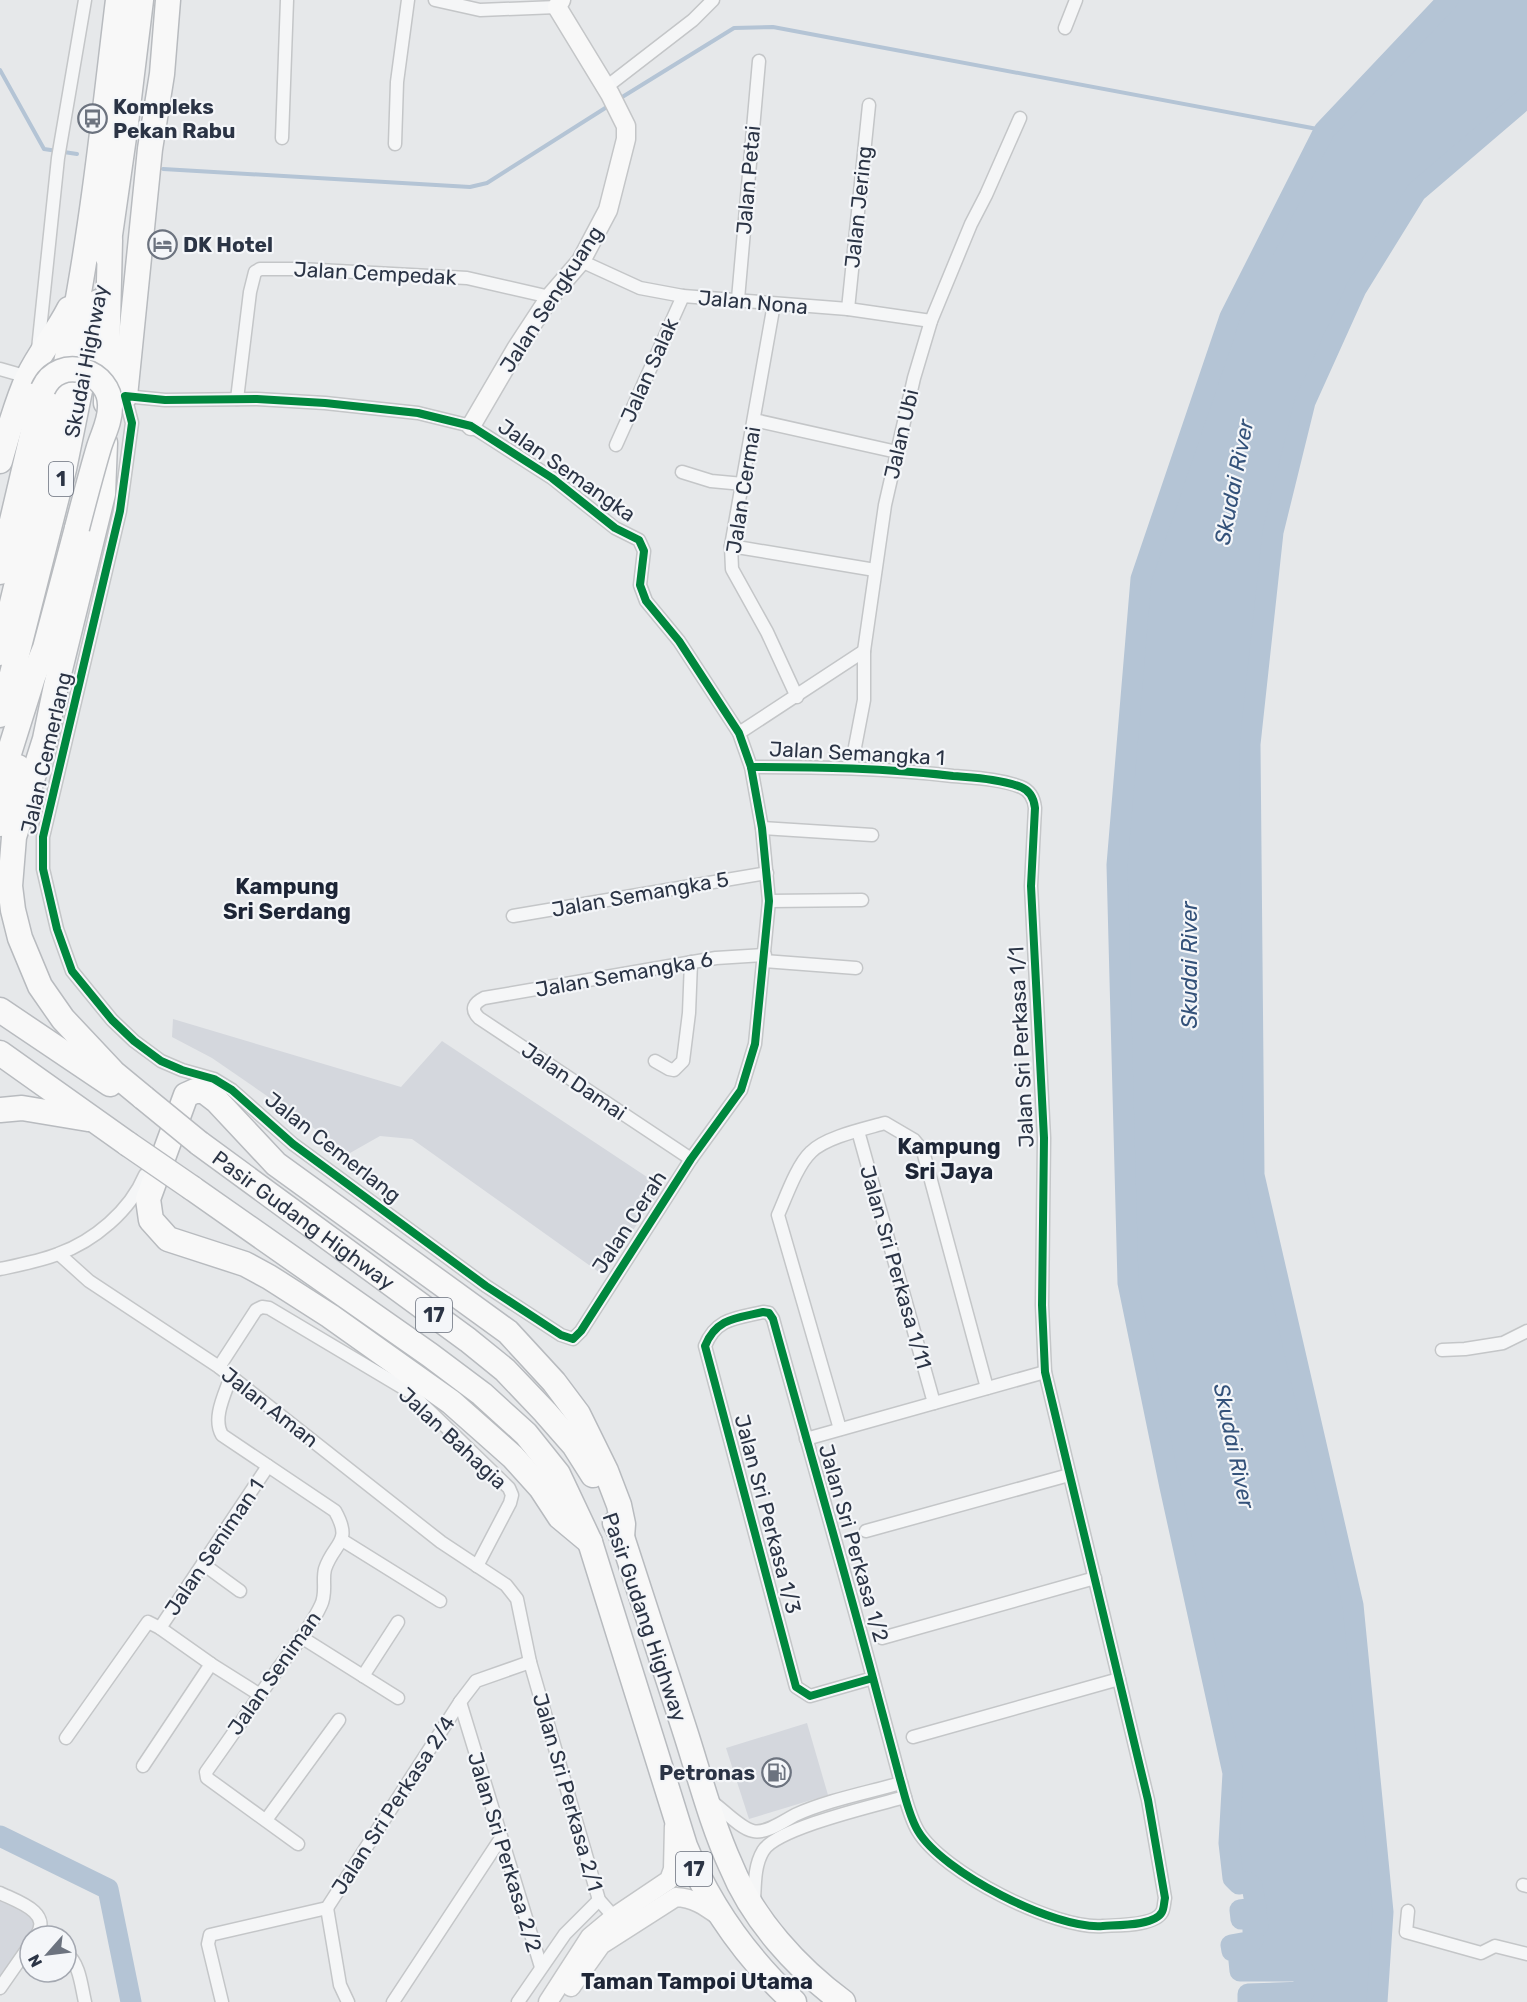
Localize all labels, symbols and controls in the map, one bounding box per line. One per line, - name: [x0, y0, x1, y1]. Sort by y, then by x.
- place label: Kompleks Pekan Rabu: [113, 94, 236, 143]
- bus stop icon: Kompleks Pekan Rabu: [76, 102, 108, 134]
- street label: Jalan Petai: [731, 124, 765, 236]
- street label: Jalan Jering: [839, 145, 877, 269]
- street label: Jalan Sengkuang: [494, 221, 608, 377]
- hotel icon: DK Hotel: [146, 228, 178, 260]
- place label: DK Hotel: [183, 232, 273, 257]
- street label: Jalan Cempedak: [293, 256, 457, 290]
- street label: Skudai Highway: [59, 282, 113, 440]
- street label: Jalan Nona: [697, 285, 809, 319]
- street label: Jalan Salak: [615, 314, 683, 426]
- street label: Jalan Ubi: [879, 387, 923, 481]
- street label: Jalan Semangka: [493, 413, 641, 527]
- water label: Skudai River: [1209, 415, 1260, 547]
- street label: Jalan Cermai: [721, 425, 765, 555]
- road number: 1: [49, 462, 73, 496]
- street label: Jalan Cemerlang: [15, 670, 77, 836]
- street label: Jalan Semangka 1: [768, 736, 946, 770]
- street label: Jalan Semangka 5: [549, 866, 731, 922]
- district label: Kampung Sri Serdang: [223, 873, 351, 925]
- water label: Skudai River: [1176, 900, 1203, 1029]
- street label: Jalan Semangka 6: [533, 946, 715, 1002]
- street label: Jalan Sri Perkasa 1/1: [1003, 946, 1039, 1148]
- street label: Jalan Damai: [517, 1037, 631, 1125]
- street label: Jalan Cemerlang: [260, 1086, 406, 1208]
- district label: Kampung Sri Jaya: [897, 1133, 1001, 1185]
- street label: Pasir Gudang Highway: [208, 1145, 400, 1295]
- street label: Jalan Sri Perkasa 1/11: [855, 1162, 937, 1372]
- street label: Jalan Cerah: [587, 1166, 671, 1278]
- road number: 17: [416, 1298, 452, 1332]
- street label: Jalan Aman: [217, 1361, 323, 1453]
- water label: Skudai River: [1208, 1381, 1261, 1513]
- street label: Jalan Bahagia: [394, 1382, 512, 1494]
- street label: Jalan Sri Perkasa 1/3: [729, 1412, 807, 1616]
- street label: Jalan Sri Perkasa 1/2: [814, 1441, 894, 1645]
- street label: Jalan Seniman 1: [159, 1474, 269, 1620]
- street label: Pasir Gudang Highway: [597, 1509, 693, 1725]
- street label: Jalan Seniman: [222, 1606, 326, 1740]
- street label: Jalan Sri Perkasa 2/1: [528, 1690, 608, 1894]
- street label: Jalan Sri Perkasa 2/4: [326, 1711, 460, 1899]
- street label: Jalan Sri Perkasa 2/2: [463, 1749, 547, 1955]
- fuel station icon: Petronas: [760, 1756, 792, 1788]
- place label: Petronas: [659, 1760, 755, 1785]
- road number: 17: [676, 1852, 712, 1886]
- north arrow: [18, 1924, 78, 1984]
- text: N: [24, 1951, 46, 1970]
- district label: Taman Tampoi Utama: [581, 1968, 813, 1995]

